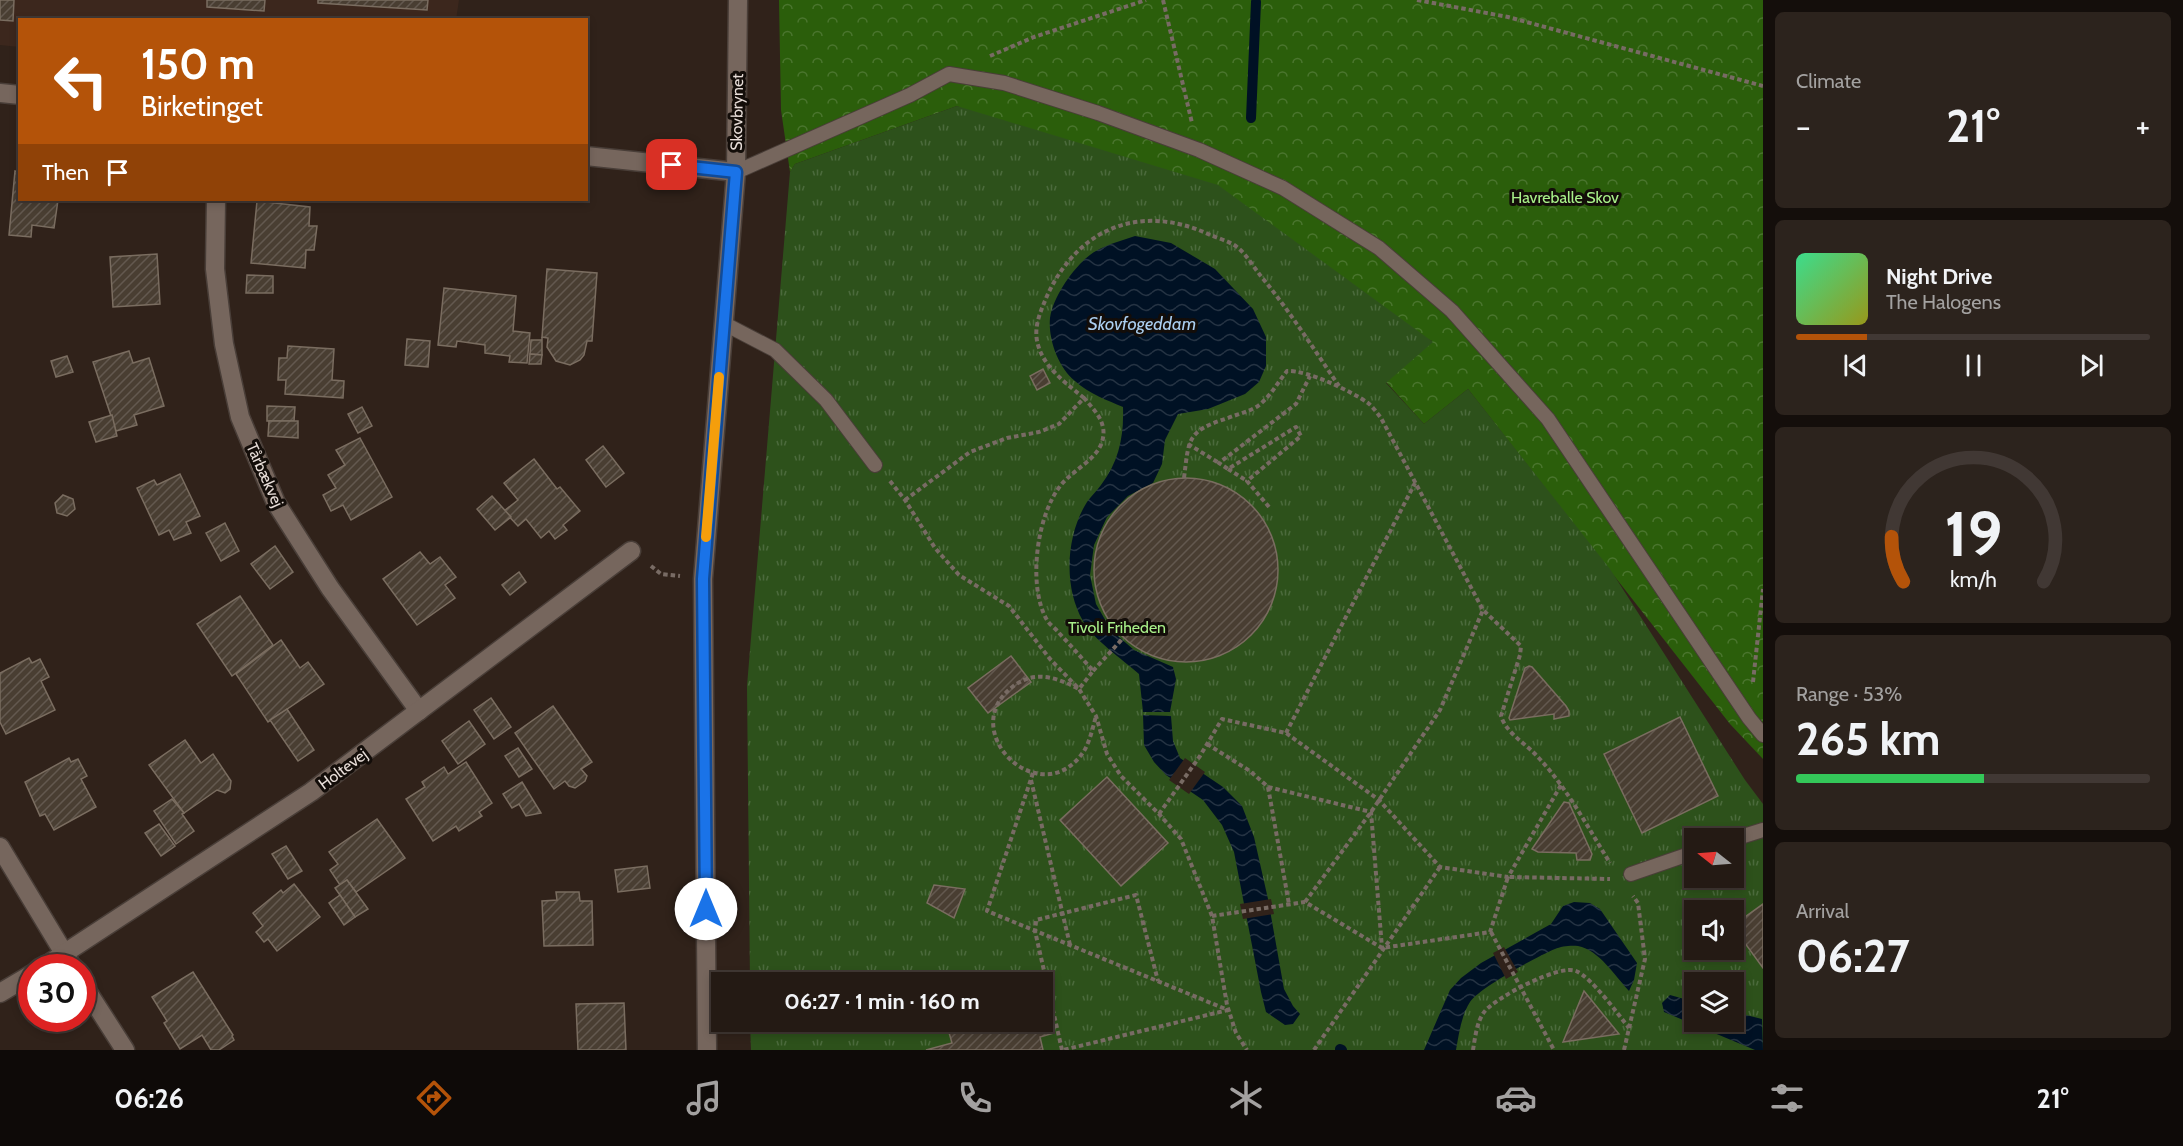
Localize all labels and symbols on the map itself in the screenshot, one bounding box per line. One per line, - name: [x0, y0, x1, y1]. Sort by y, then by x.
- street label: Skovbrynet: [727, 73, 747, 151]
- pin: [646, 139, 697, 190]
- park label: Havreballe Skov: [1511, 188, 1619, 207]
- water label: Skovfogeddam: [1088, 313, 1196, 335]
- street label: Tårbækvej: [242, 440, 288, 510]
- park label: Tivoli Friheden: [1068, 618, 1166, 637]
- street label: Holtevej: [315, 744, 371, 794]
- north arrow: [1684, 828, 1744, 888]
- position arrow: [674, 877, 738, 941]
- speed limit sign: 30: [18, 954, 96, 1032]

